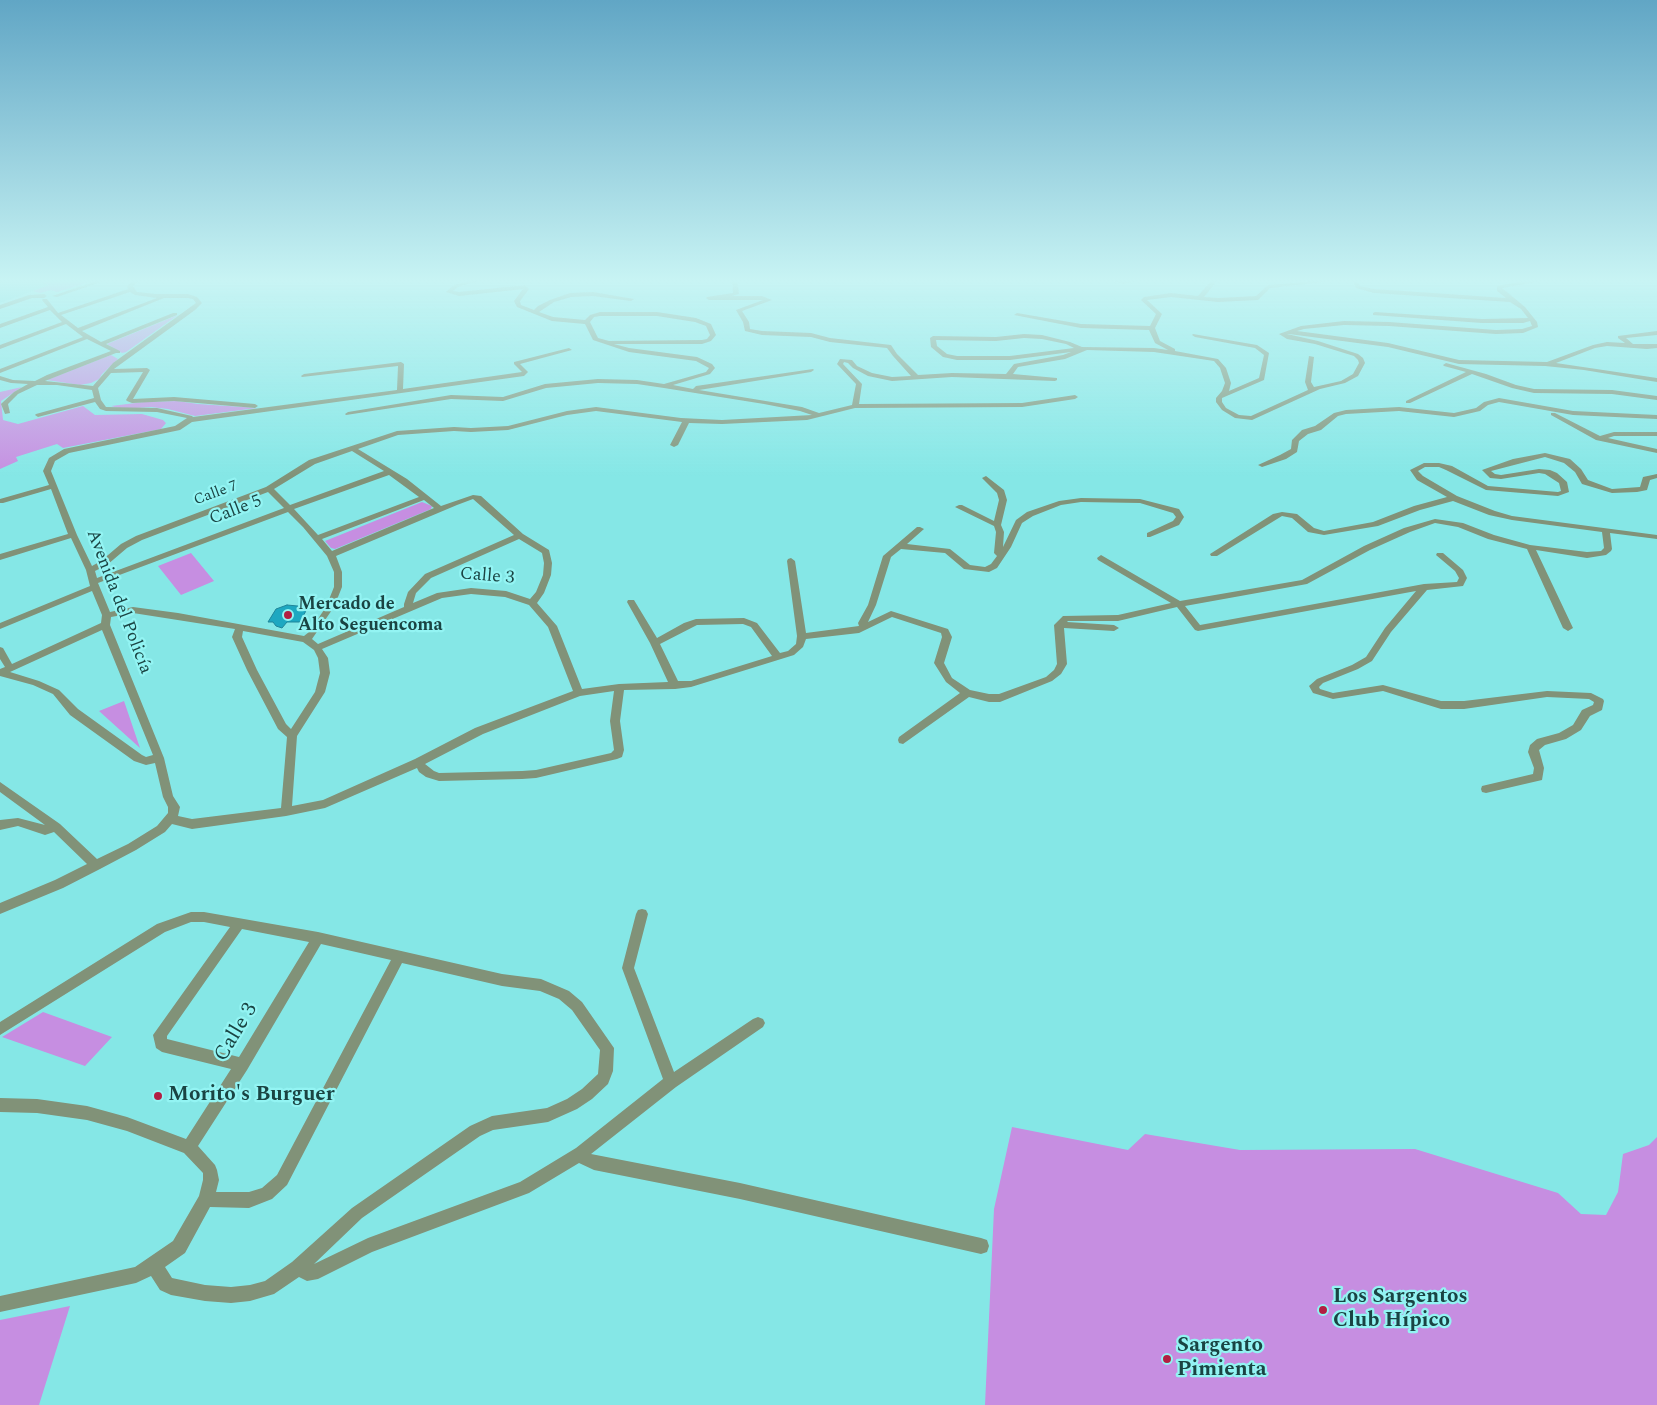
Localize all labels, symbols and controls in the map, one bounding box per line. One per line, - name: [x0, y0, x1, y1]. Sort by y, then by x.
- street label: Calle 7: [192, 478, 240, 510]
- street label: Calle 5: [207, 491, 265, 531]
- street label: Avenida del Policía: [81, 527, 155, 677]
- street label: Calle 3: [459, 564, 515, 590]
- place label: Mercado de Alto Seguencoma: [298, 594, 443, 636]
- marker: Mercado de Alto Seguencoma: [282, 609, 294, 621]
- street label: Calle 3: [210, 999, 264, 1067]
- place label: Morito's Burguer: [168, 1083, 335, 1109]
- marker: Morito's Burguer: [152, 1090, 164, 1102]
- place label: Los Sargentos Club Hípico: [1333, 1285, 1468, 1335]
- marker: Los Sargentos Club Hípico: [1317, 1304, 1329, 1316]
- place label: Sargento Pimienta: [1177, 1334, 1267, 1384]
- marker: Sargento Pimienta: [1161, 1353, 1173, 1365]

